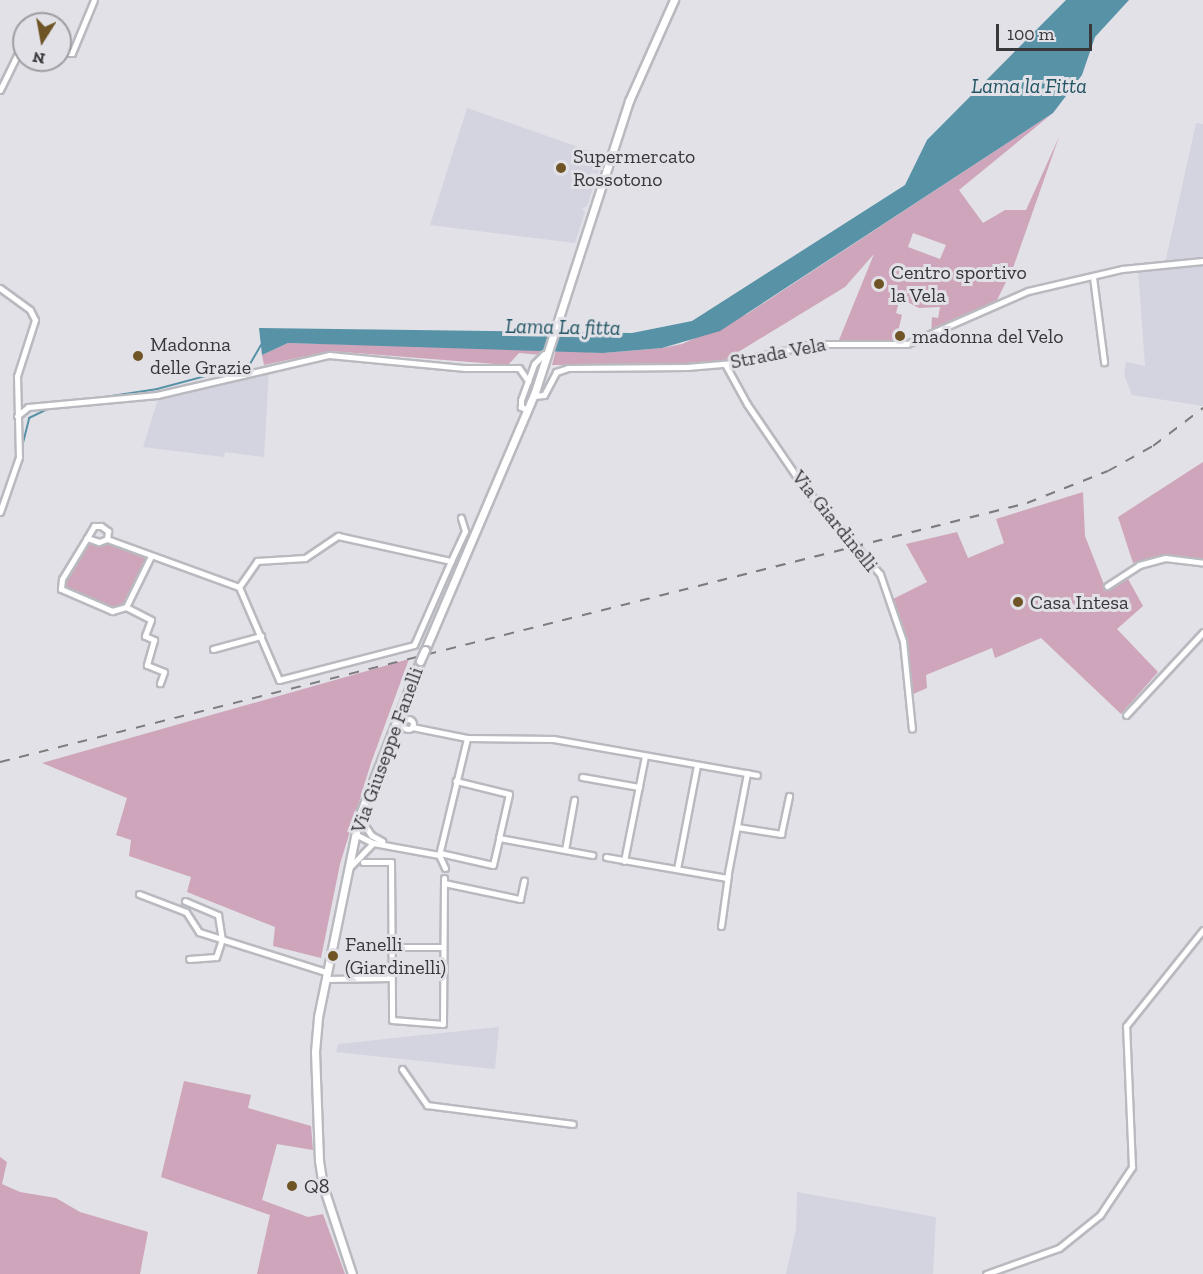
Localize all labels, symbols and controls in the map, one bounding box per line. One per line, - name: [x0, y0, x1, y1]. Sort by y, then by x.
- north arrow: [12, 12, 72, 72]
- scale bar: [999, 12, 1095, 50]
- text: 100 m: [1007, 23, 1054, 45]
- text: N: [31, 48, 47, 69]
- water label: Lama la Fitta: [971, 73, 1087, 99]
- place label: Supermercato Rossotono: [573, 144, 695, 191]
- marker: Supermercato Rossotono: [554, 161, 568, 175]
- place label: Centro sportivo la Vela: [891, 260, 1027, 307]
- marker: Centro sportivo la Vela: [872, 277, 886, 291]
- water label: Lama La fitta: [505, 313, 621, 341]
- place label: madonna del Velo: [912, 324, 1064, 348]
- marker: madonna del Velo: [893, 329, 907, 343]
- place label: Madonna delle Grazie: [150, 332, 251, 379]
- street label: Strada Vela: [728, 332, 828, 374]
- marker: Madonna delle Grazie: [131, 349, 145, 363]
- street label: Via Giardinelli: [787, 465, 883, 577]
- place label: Casa Intesa: [1030, 590, 1129, 614]
- marker: Casa Intesa: [1011, 595, 1025, 609]
- street label: Via Giuseppe Fanelli: [346, 664, 428, 836]
- place label: Fanelli (Giardinelli): [345, 933, 446, 980]
- marker: Fanelli (Giardinelli): [326, 949, 340, 963]
- place label: Q8: [304, 1174, 329, 1198]
- marker: Q8: [285, 1179, 299, 1193]

